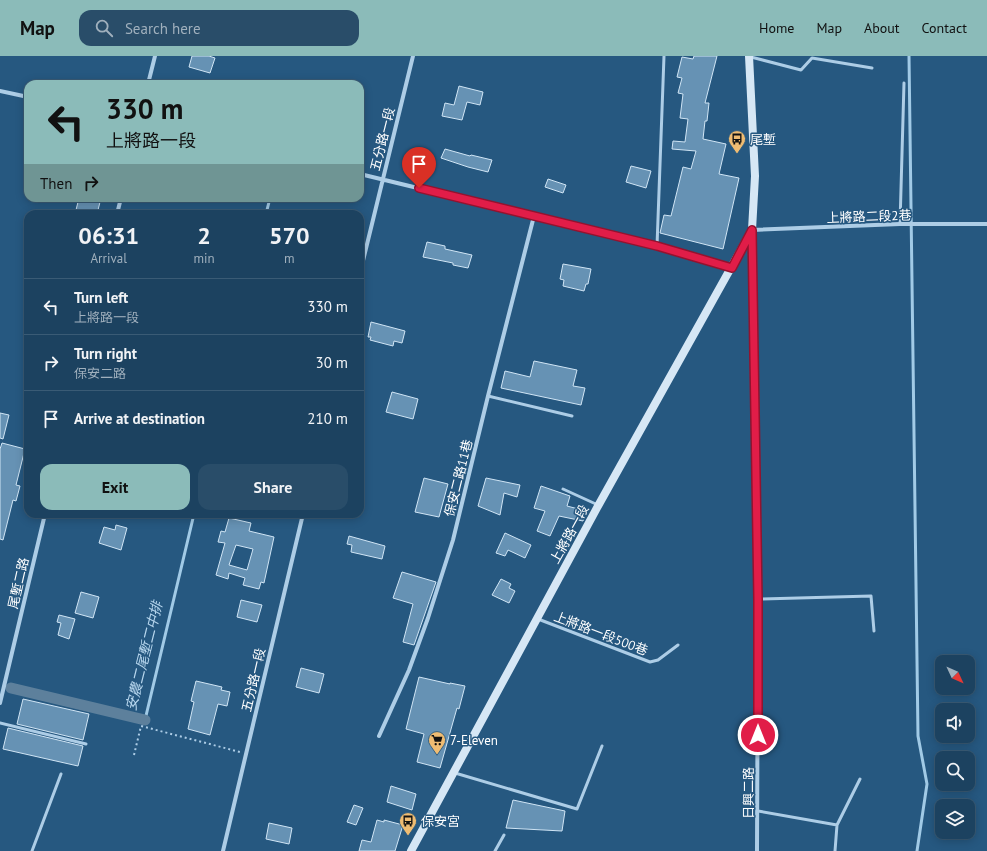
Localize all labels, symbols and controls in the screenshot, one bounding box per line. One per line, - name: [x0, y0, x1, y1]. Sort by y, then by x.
- search box: [79, 10, 359, 46]
- text: Map: [20, 16, 55, 40]
- icon: search: [93, 17, 115, 39]
- text: Search here: [125, 19, 201, 38]
- text: Home: [759, 19, 794, 37]
- text: Map: [816, 19, 842, 37]
- text: About: [864, 19, 900, 37]
- text: Contact: [922, 19, 967, 37]
- text: 330 m: [106, 90, 183, 127]
- icon: left: [40, 96, 92, 148]
- street label: 五分路一段: [366, 106, 399, 173]
- text: 上將路一段: [106, 129, 196, 152]
- bus stop icon: 尾塹: [727, 129, 747, 154]
- place label: 尾塹: [750, 131, 776, 148]
- pin: [402, 147, 436, 188]
- icon: arrive: [408, 153, 430, 175]
- icon: right: [80, 172, 102, 194]
- text: Then: [40, 174, 72, 193]
- street label: 上將路二段2巷: [826, 207, 912, 226]
- text: 06:31: [78, 220, 139, 251]
- text: 2: [197, 220, 211, 251]
- text: 570: [269, 220, 310, 251]
- text: Arrival: [91, 250, 127, 267]
- text: min: [193, 250, 215, 267]
- text: m: [284, 250, 295, 267]
- text: Turn left: [74, 288, 128, 307]
- icon: left: [40, 296, 62, 318]
- text: 330 m: [307, 297, 348, 316]
- text: 上將路一段: [74, 309, 139, 326]
- text: Turn right: [74, 344, 137, 363]
- icon: right: [40, 352, 62, 374]
- text: 30 m: [315, 353, 348, 372]
- text: 保安二路: [74, 365, 126, 382]
- icon: arrive: [40, 408, 62, 430]
- text: Arrive at destination: [74, 409, 205, 428]
- text: 210 m: [307, 409, 348, 428]
- street label: 保安二路11巷: [441, 438, 476, 519]
- button: Exit: [40, 464, 190, 510]
- button: Share: [198, 464, 348, 510]
- street label: 上將路一段: [546, 502, 593, 567]
- street label: 尾塹二路: [4, 556, 33, 610]
- water label: 安農二尾塹二中排: [122, 598, 167, 713]
- street label: 上將路一段500巷: [551, 608, 650, 659]
- street label: 五分路一段: [238, 647, 269, 714]
- north arrow: [935, 655, 975, 695]
- map controls: [935, 655, 975, 839]
- button: sound: [935, 703, 975, 743]
- position arrow: [737, 714, 779, 756]
- supermarket icon: 7-Eleven: [427, 730, 447, 755]
- place label: 7-Eleven: [450, 732, 498, 749]
- button: search: [935, 751, 975, 791]
- street label: 日興二路: [740, 767, 757, 819]
- button: layers: [935, 799, 975, 839]
- bus stop icon: 保安宮: [398, 811, 418, 836]
- place label: 保安宮: [421, 813, 460, 830]

